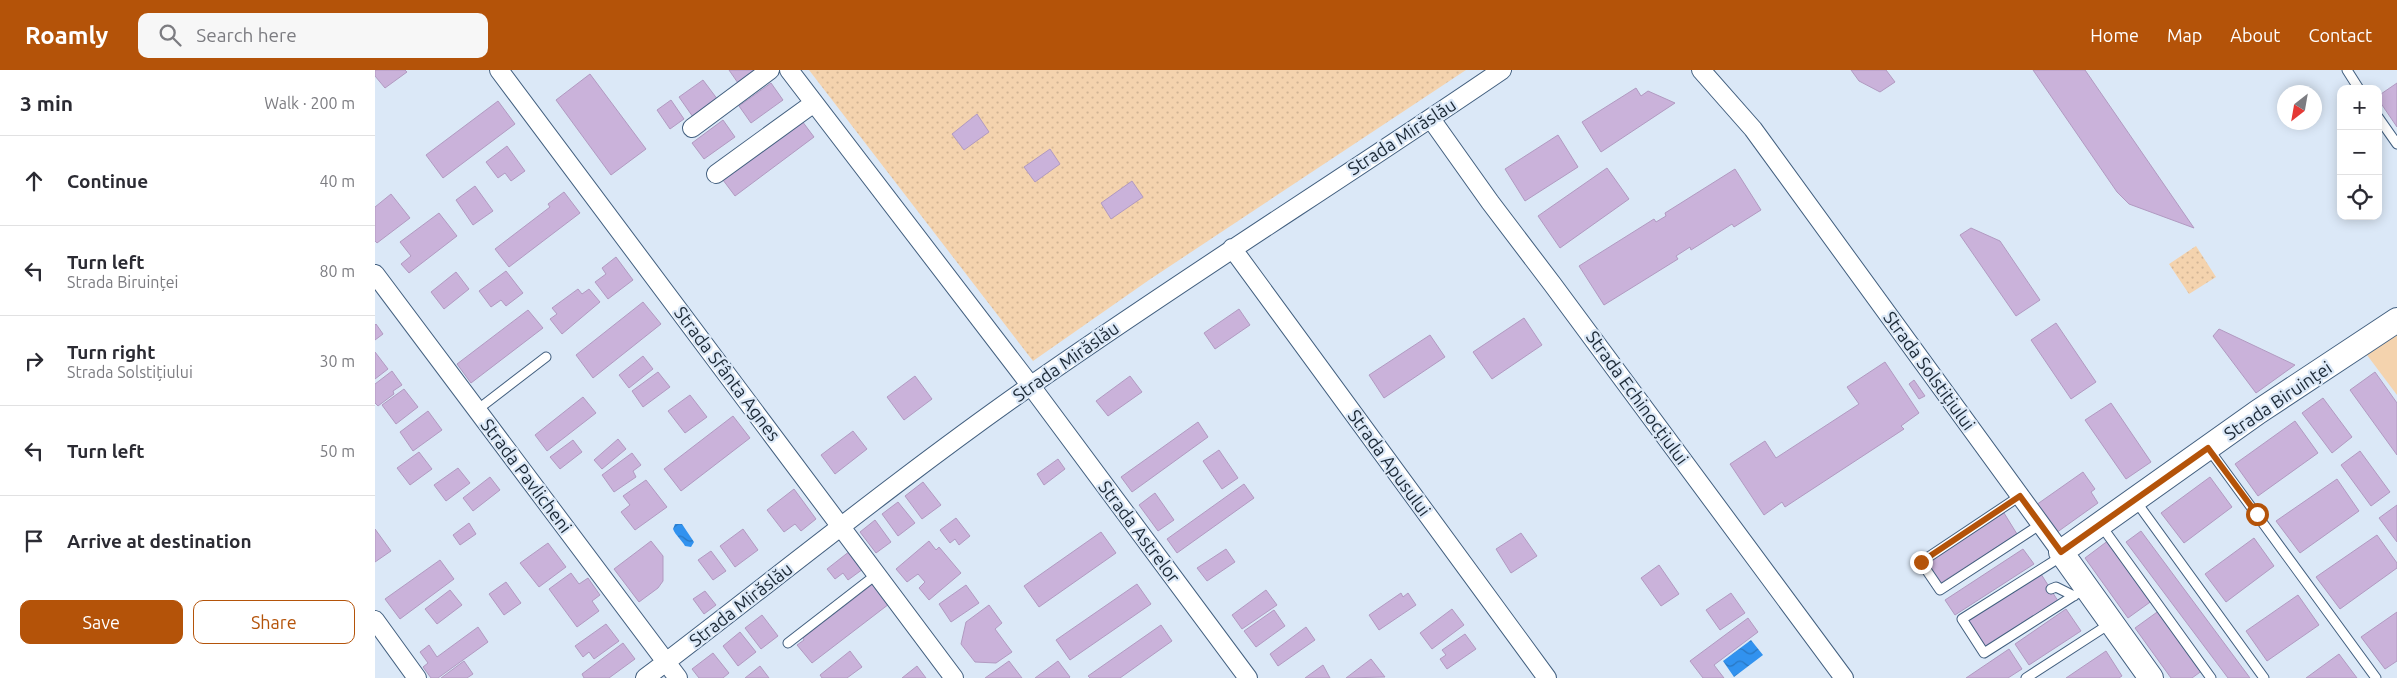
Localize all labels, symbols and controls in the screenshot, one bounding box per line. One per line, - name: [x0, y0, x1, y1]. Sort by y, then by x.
- search box: [138, 13, 488, 58]
- icon: search: [156, 21, 184, 49]
- text: Roamly: [25, 22, 108, 49]
- text: Search here: [196, 24, 297, 46]
- text: Home: [2090, 25, 2139, 45]
- text: Map: [2167, 25, 2202, 45]
- text: About: [2230, 25, 2280, 45]
- text: Contact: [2308, 25, 2372, 45]
- north arrow: [2277, 85, 2322, 130]
- map controls: [2337, 85, 2382, 220]
- button: +: [2337, 85, 2382, 130]
- text: 3 min: [20, 91, 73, 115]
- text: Walk · 200 m: [264, 94, 355, 112]
- street label: Strada Mirăslău: [1344, 94, 1459, 178]
- button: −: [2337, 130, 2382, 175]
- icon: ahead: [20, 167, 48, 195]
- text: Continue: [67, 170, 148, 192]
- text: 40 m: [319, 172, 355, 190]
- button: locate: [2337, 175, 2382, 220]
- text: Turn left: [67, 251, 145, 273]
- icon: left: [20, 257, 48, 285]
- text: 80 m: [319, 262, 355, 280]
- text: Strada Biruinței: [67, 273, 178, 291]
- street label: Strada Sfânta Agnes: [671, 302, 785, 445]
- street label: Strada Solstițiului: [1880, 307, 1979, 434]
- street label: Strada Mirăslău: [1009, 317, 1122, 405]
- street label: Strada Echinocțiului: [1583, 327, 1693, 468]
- text: Turn right: [67, 341, 155, 363]
- icon: right: [20, 347, 48, 375]
- text: 30 m: [319, 352, 355, 370]
- street label: Strada Biruinței: [2220, 357, 2335, 444]
- text: Strada Solstițiului: [67, 363, 193, 381]
- street label: Strada Apusului: [1345, 405, 1435, 519]
- street label: Strada Pavlicheni: [477, 415, 576, 536]
- icon: left: [20, 437, 48, 465]
- text: Turn left: [67, 440, 145, 462]
- text: 50 m: [319, 442, 355, 460]
- street label: Strada Astrelor: [1095, 477, 1185, 586]
- route start: [2246, 503, 2269, 526]
- icon: arrive: [20, 527, 48, 555]
- text: Arrive at destination: [67, 530, 252, 552]
- route end: [1910, 551, 1933, 574]
- street label: Strada Mirăslău: [685, 558, 796, 650]
- button: Save: [20, 600, 183, 644]
- button: Share: [193, 600, 355, 644]

